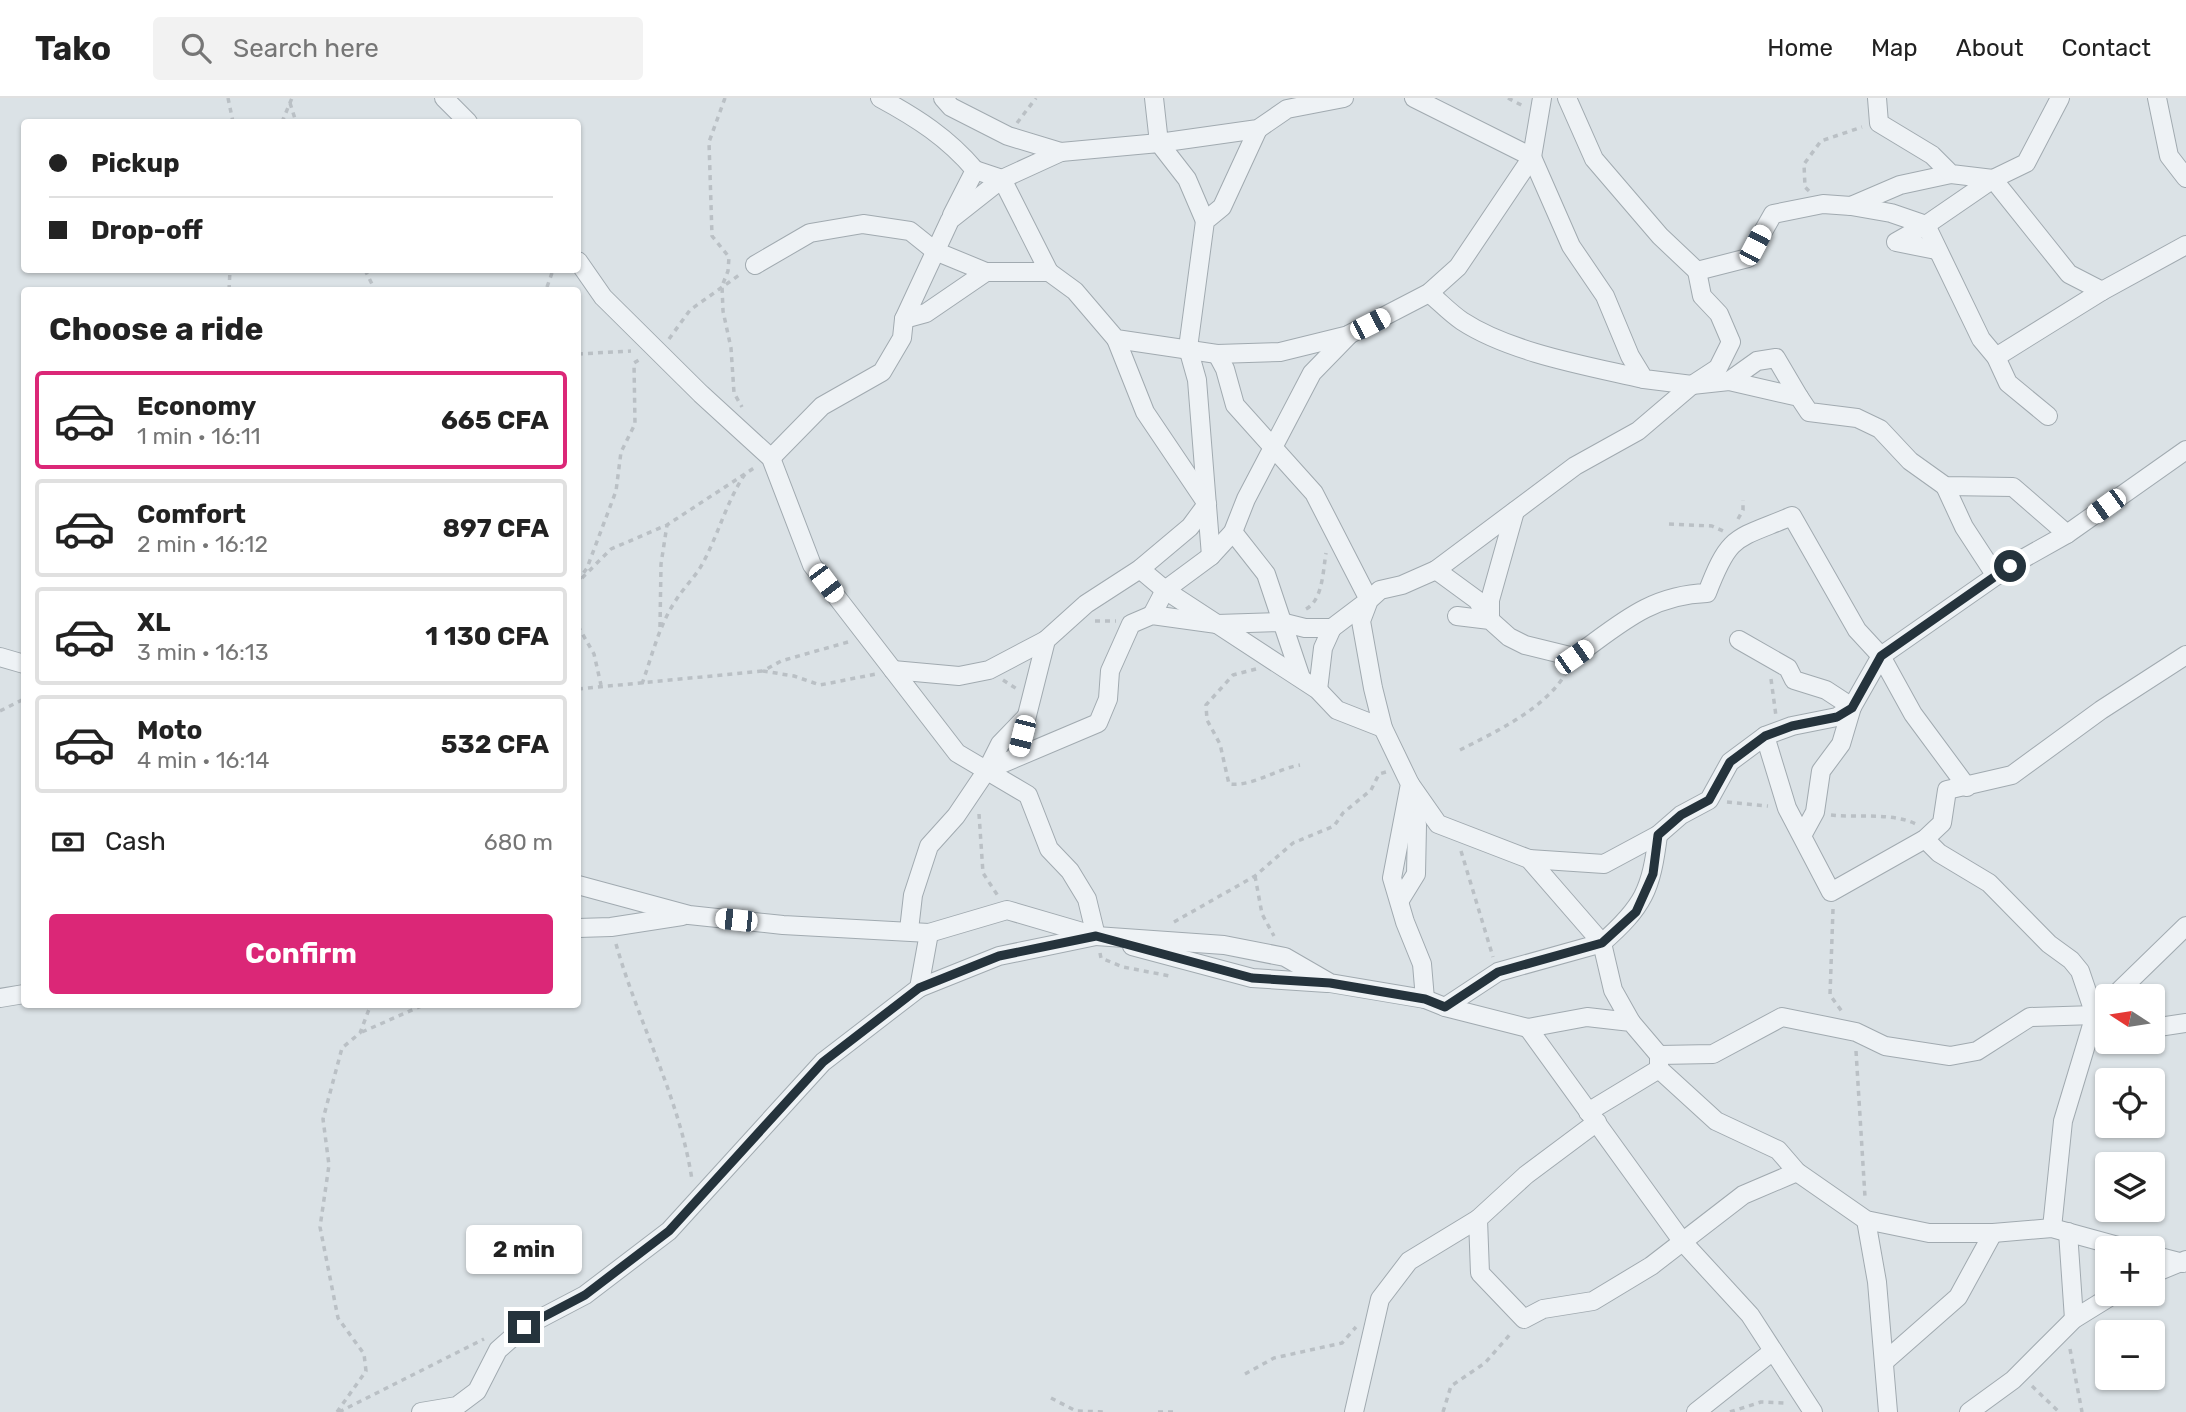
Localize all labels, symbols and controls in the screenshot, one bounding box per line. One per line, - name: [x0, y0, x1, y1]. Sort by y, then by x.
- search box: [153, 17, 643, 80]
- text: Tako: [35, 29, 111, 68]
- icon: search: [177, 29, 215, 67]
- text: Search here: [233, 33, 379, 64]
- text: Home: [1767, 34, 1833, 62]
- text: Map: [1871, 34, 1918, 62]
- text: About: [1956, 34, 2024, 62]
- text: Contact: [2062, 34, 2151, 62]
- text: Pickup: [91, 148, 180, 179]
- text: Drop-off: [91, 215, 203, 246]
- car: [1736, 222, 1775, 268]
- car: [1347, 305, 1394, 343]
- text: Choose a ride: [49, 310, 263, 348]
- icon: car: [53, 389, 116, 452]
- text: Economy: [137, 391, 256, 422]
- text: 665 CFA: [441, 405, 549, 436]
- text: 1 min · 16:11: [137, 422, 261, 450]
- car: [2083, 485, 2130, 527]
- icon: car: [53, 497, 116, 560]
- text: Comfort: [137, 499, 246, 530]
- text: 897 CFA: [442, 513, 549, 544]
- text: 2 min · 16:12: [137, 530, 268, 558]
- route start: [1994, 550, 2026, 582]
- car: [805, 560, 848, 606]
- icon: car: [53, 605, 116, 668]
- text: XL: [137, 607, 170, 638]
- text: 1 130 CFA: [425, 621, 549, 652]
- car: [1551, 636, 1598, 678]
- text: 3 min · 16:13: [137, 638, 269, 666]
- icon: car: [53, 713, 116, 776]
- car: [1007, 713, 1038, 759]
- text: Moto: [137, 715, 202, 746]
- text: 532 CFA: [441, 729, 549, 760]
- text: 4 min · 16:14: [137, 746, 269, 774]
- icon: cash: [49, 823, 87, 861]
- text: Cash: [105, 826, 166, 857]
- text: 680 m: [484, 828, 553, 856]
- car: [715, 907, 758, 933]
- button: Confirm: [49, 914, 553, 994]
- north arrow: [2095, 984, 2165, 1054]
- map controls: [2095, 984, 2165, 1390]
- button: locate: [2095, 1068, 2165, 1138]
- button: layers: [2095, 1152, 2165, 1222]
- callout: 2 min: [466, 1226, 582, 1274]
- text: 2 min: [493, 1235, 555, 1263]
- button: +: [2095, 1236, 2165, 1306]
- route end: [508, 1311, 540, 1343]
- button: −: [2095, 1320, 2165, 1390]

